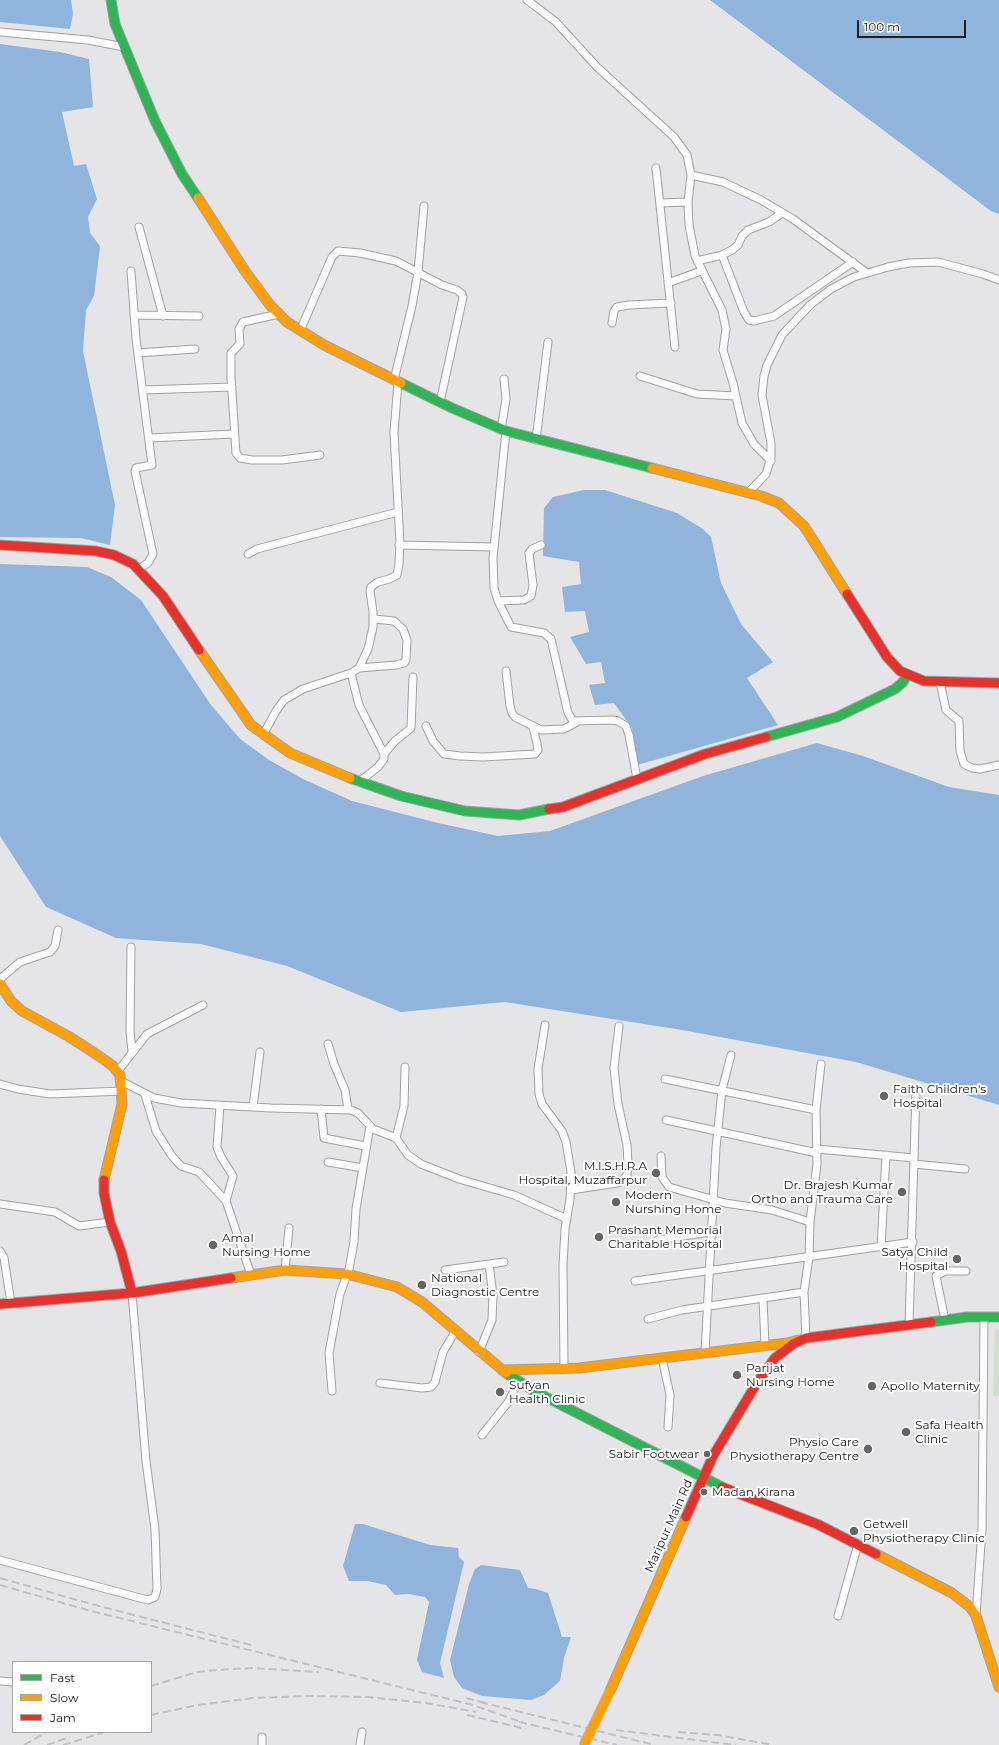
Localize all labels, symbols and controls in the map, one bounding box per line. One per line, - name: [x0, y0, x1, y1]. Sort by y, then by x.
- scale bar: [859, 12, 968, 38]
- text: 100 m: [864, 19, 900, 34]
- place label: Faith Children's Hospital: [893, 1082, 986, 1110]
- marker: Faith Children's Hospital: [878, 1090, 890, 1102]
- place label: M.I.S.H.R.A Hospital, Muzaffarpur: [518, 1159, 647, 1187]
- marker: M.I.S.H.R.A Hospital, Muzaffarpur: [650, 1167, 662, 1179]
- place label: Dr. Brajesh Kumar Ortho and Trauma Care: [751, 1178, 893, 1206]
- marker: Dr. Brajesh Kumar Ortho and Trauma Care: [896, 1186, 908, 1198]
- place label: Modern Nurshing Home: [625, 1188, 722, 1216]
- marker: Modern Nurshing Home: [610, 1196, 622, 1208]
- place label: Prashant Memorial Charitable Hospital: [608, 1223, 722, 1251]
- place label: Amal Nursing Home: [222, 1231, 310, 1259]
- marker: Prashant Memorial Charitable Hospital: [593, 1231, 605, 1243]
- marker: Amal Nursing Home: [207, 1239, 219, 1251]
- place label: Satya Child Hospital: [881, 1245, 948, 1273]
- marker: Satya Child Hospital: [951, 1253, 963, 1265]
- place label: National Diagnostic Centre: [431, 1271, 539, 1299]
- marker: National Diagnostic Centre: [416, 1279, 428, 1291]
- place label: Parijat Nursing Home: [746, 1361, 834, 1389]
- marker: Parijat Nursing Home: [731, 1369, 743, 1381]
- place label: Sufyan Health Clinic: [509, 1378, 585, 1406]
- place label: Apollo Maternity: [881, 1379, 980, 1393]
- marker: Apollo Maternity: [866, 1380, 878, 1392]
- marker: Sufyan Health Clinic: [494, 1386, 506, 1398]
- place label: Safa Health Clinic: [915, 1418, 984, 1446]
- marker: Safa Health Clinic: [900, 1426, 912, 1438]
- place label: Physio Care Physiotherapy Centre: [730, 1435, 859, 1463]
- marker: Physio Care Physiotherapy Centre: [862, 1443, 874, 1455]
- place label: Sabir Footwear: [609, 1447, 699, 1461]
- marker: Sabir Footwear: [702, 1449, 712, 1459]
- street label: Maripur Main Rd: [642, 1477, 696, 1575]
- place label: Madan Kirana: [712, 1485, 795, 1499]
- marker: Madan Kirana: [699, 1487, 709, 1497]
- place label: Getwell Physiotherapy Clinic: [863, 1517, 985, 1545]
- marker: Getwell Physiotherapy Clinic: [848, 1525, 860, 1537]
- legend: [12, 1661, 152, 1733]
- text: Fast: [50, 1670, 75, 1685]
- text: Slow: [50, 1690, 79, 1705]
- text: Jam: [50, 1710, 76, 1725]

